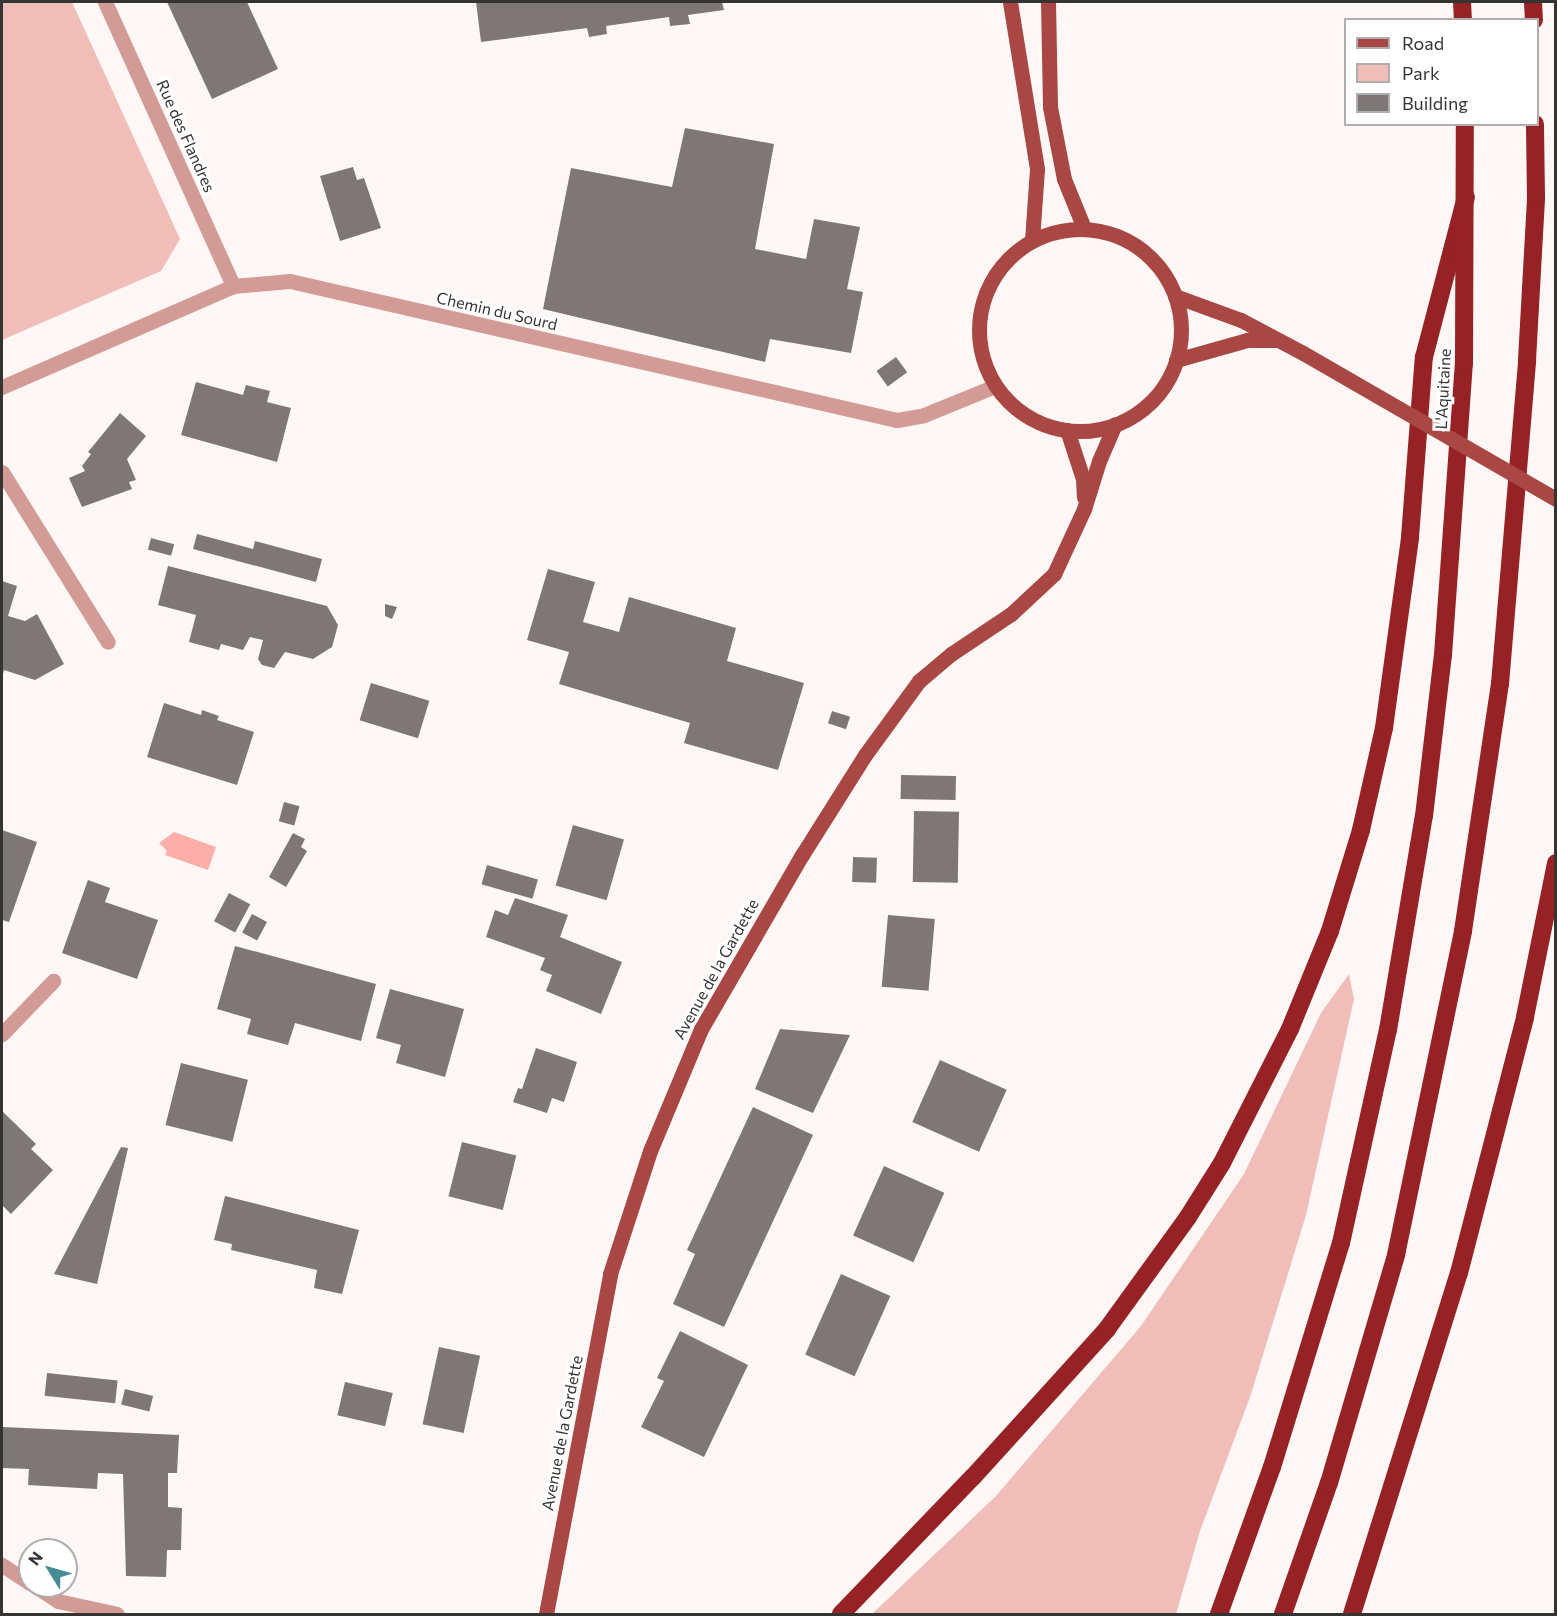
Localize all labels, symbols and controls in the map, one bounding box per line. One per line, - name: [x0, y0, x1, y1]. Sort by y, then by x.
- legend: [1344, 18, 1539, 126]
- text: Road: [1402, 32, 1444, 54]
- text: Park: [1402, 62, 1440, 84]
- street label: Rue des Flandres: [153, 77, 219, 195]
- text: Building: [1402, 92, 1468, 114]
- street label: Chemin du Sourd: [435, 288, 559, 334]
- street label: L'Aquitaine: [1431, 348, 1455, 430]
- street label: Avenue de la Gardette: [669, 895, 763, 1043]
- street label: Avenue de la Gardette: [538, 1354, 586, 1512]
- north arrow: [18, 1538, 78, 1598]
- text: N: [24, 1548, 46, 1569]

